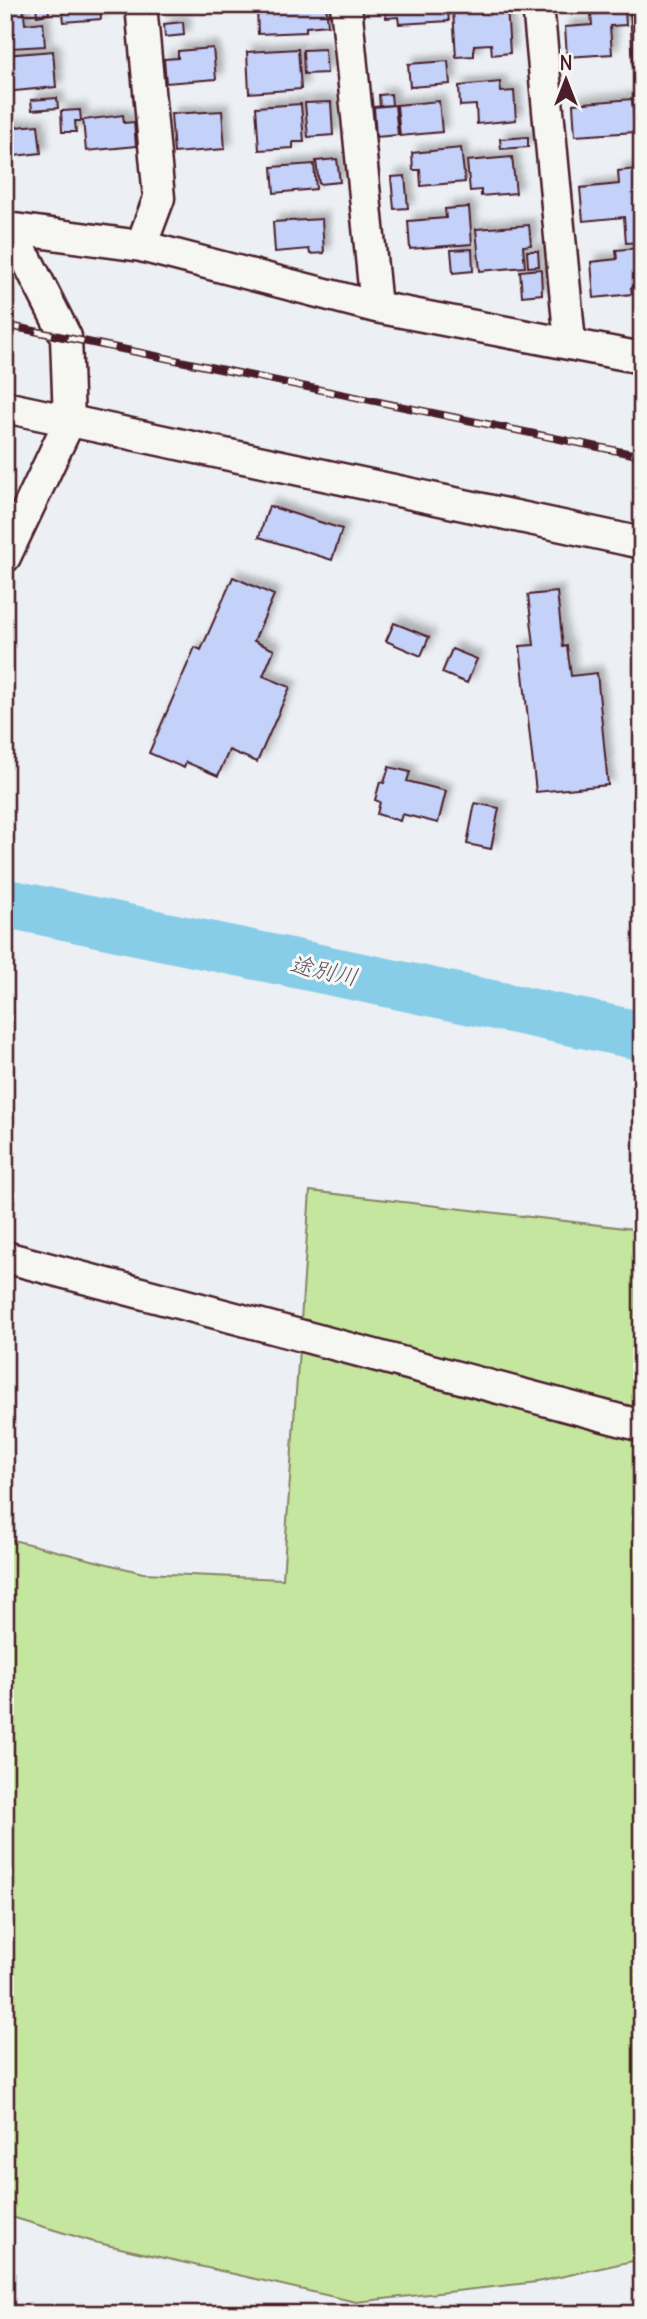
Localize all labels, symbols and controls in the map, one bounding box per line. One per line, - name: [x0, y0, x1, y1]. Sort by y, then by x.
- north arrow: [532, 46, 602, 116]
- text: N: [559, 51, 573, 75]
- water label: 途別川: [287, 949, 361, 991]

